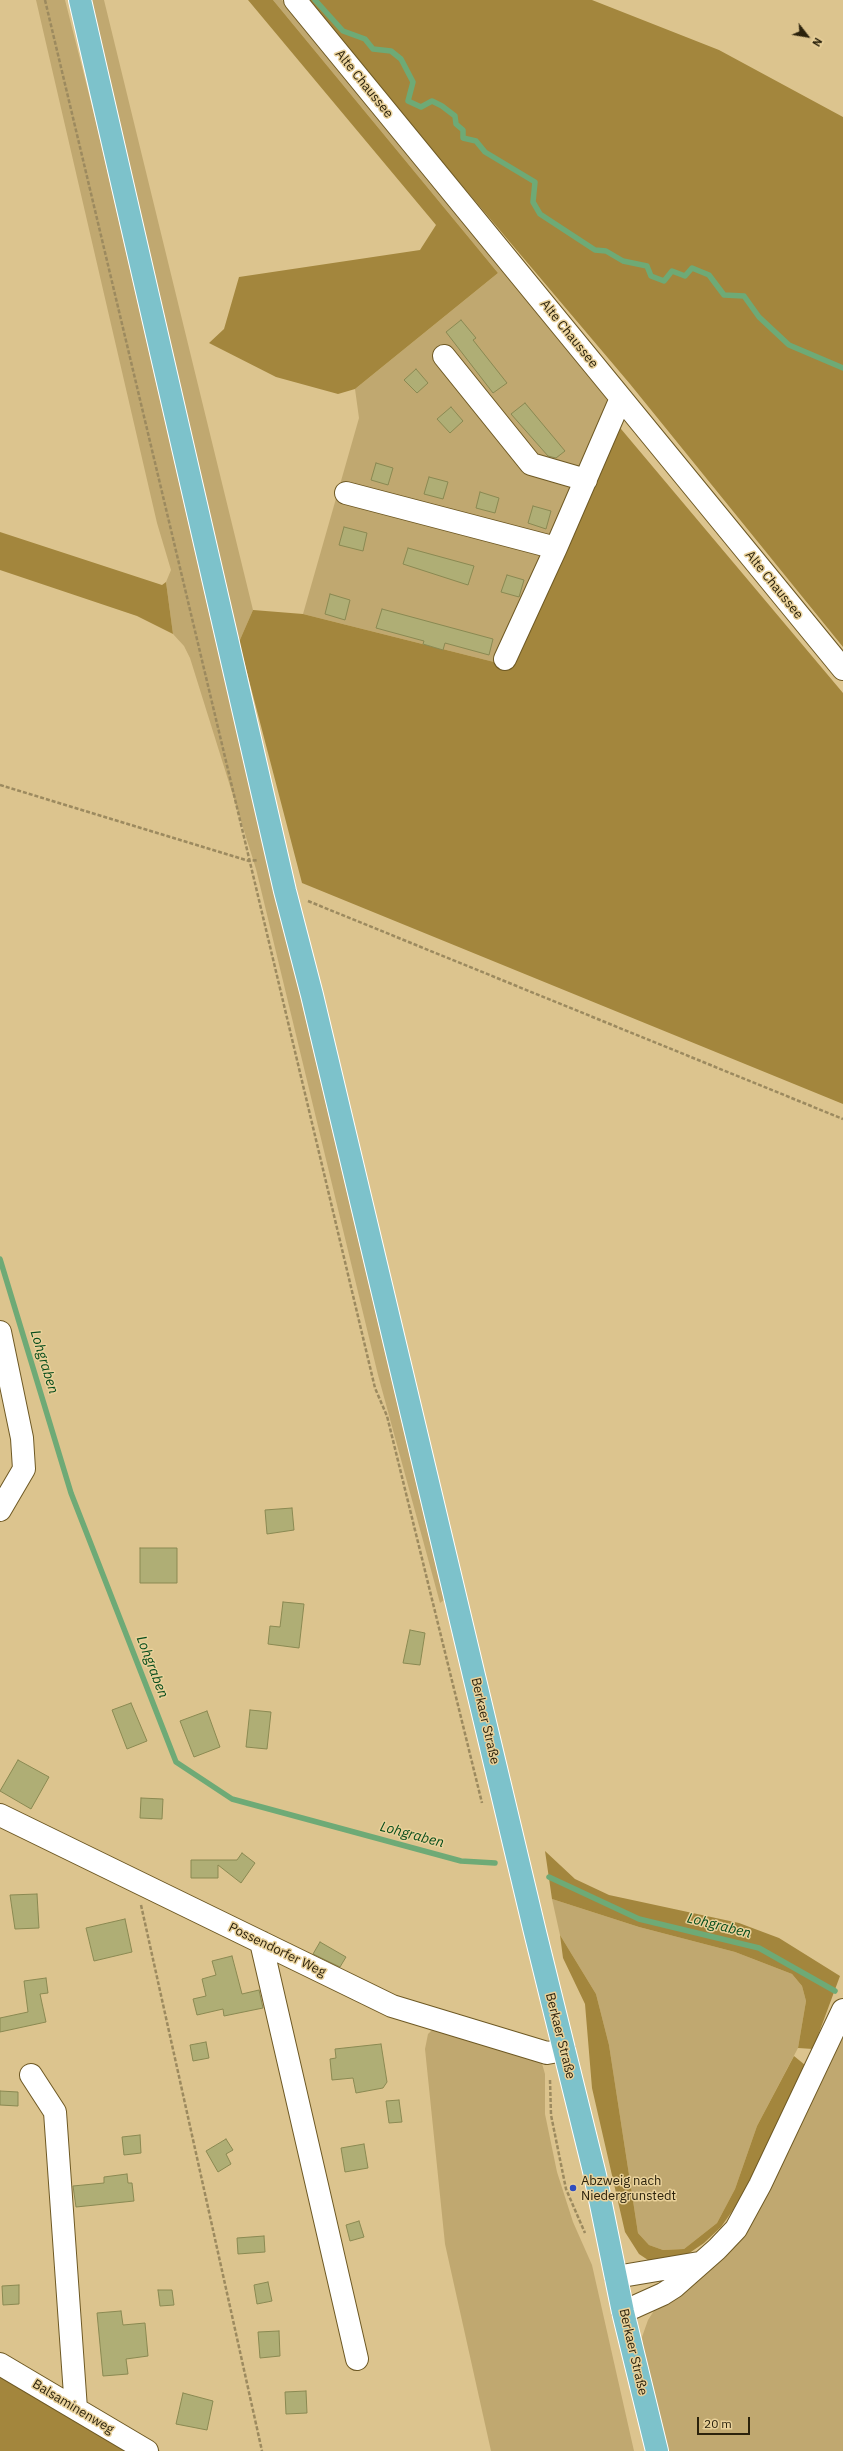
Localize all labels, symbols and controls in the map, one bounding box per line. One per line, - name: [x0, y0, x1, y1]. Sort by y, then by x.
- north arrow: [787, 16, 827, 56]
- text: N: [809, 35, 825, 49]
- street label: Alte Chaussee: [332, 47, 396, 121]
- street label: Alte Chaussee: [537, 297, 601, 371]
- street label: Alte Chaussee: [742, 548, 806, 622]
- water label: Lohgraben: [26, 1328, 62, 1396]
- water label: Lohgraben: [132, 1633, 172, 1701]
- street label: Berkaer Straße: [467, 1676, 503, 1766]
- water label: Lohgraben: [378, 1818, 446, 1852]
- water label: Lohgraben: [685, 1910, 753, 1942]
- street label: Possendorfer Weg: [226, 1920, 328, 1980]
- street label: Berkaer Straße: [542, 1991, 578, 2081]
- place label: Abzweig nach Niedergrunstedt: [581, 2173, 676, 2204]
- marker: Abzweig nach Niedergrunstedt: [568, 2183, 578, 2193]
- street label: Berkaer Straße: [615, 2307, 651, 2397]
- street label: Balsaminenweg: [29, 2376, 117, 2438]
- scale bar: [699, 2409, 752, 2435]
- text: 20 m: [704, 2416, 732, 2431]

